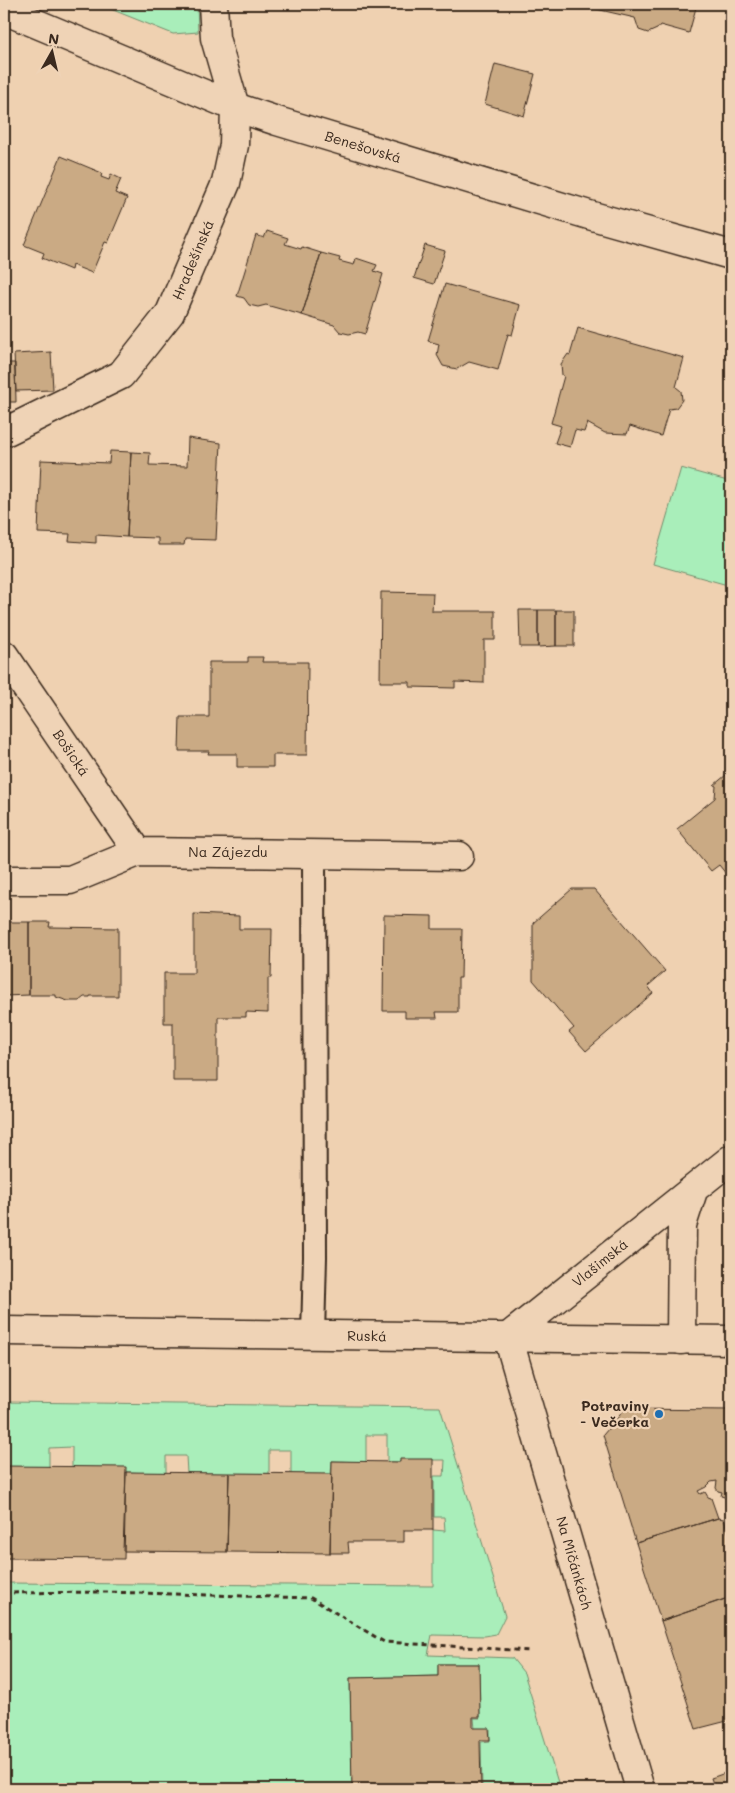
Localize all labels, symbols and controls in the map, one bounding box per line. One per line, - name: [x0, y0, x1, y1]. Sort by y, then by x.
- north arrow: [28, 28, 78, 78]
- text: N: [47, 28, 60, 49]
- street label: Benešovská: [322, 126, 404, 167]
- street label: Hradešínská: [167, 217, 218, 303]
- street label: Bošická: [49, 726, 94, 780]
- street label: Na Zájezdu: [188, 842, 268, 861]
- street label: Vlašimská: [568, 1234, 631, 1291]
- street label: Ruská: [347, 1326, 387, 1345]
- place label: Potraviny - Večerka: [580, 1396, 649, 1431]
- marker: Potraviny - Večerka: [653, 1408, 665, 1420]
- street label: Na Míčánkách: [552, 1514, 597, 1612]

